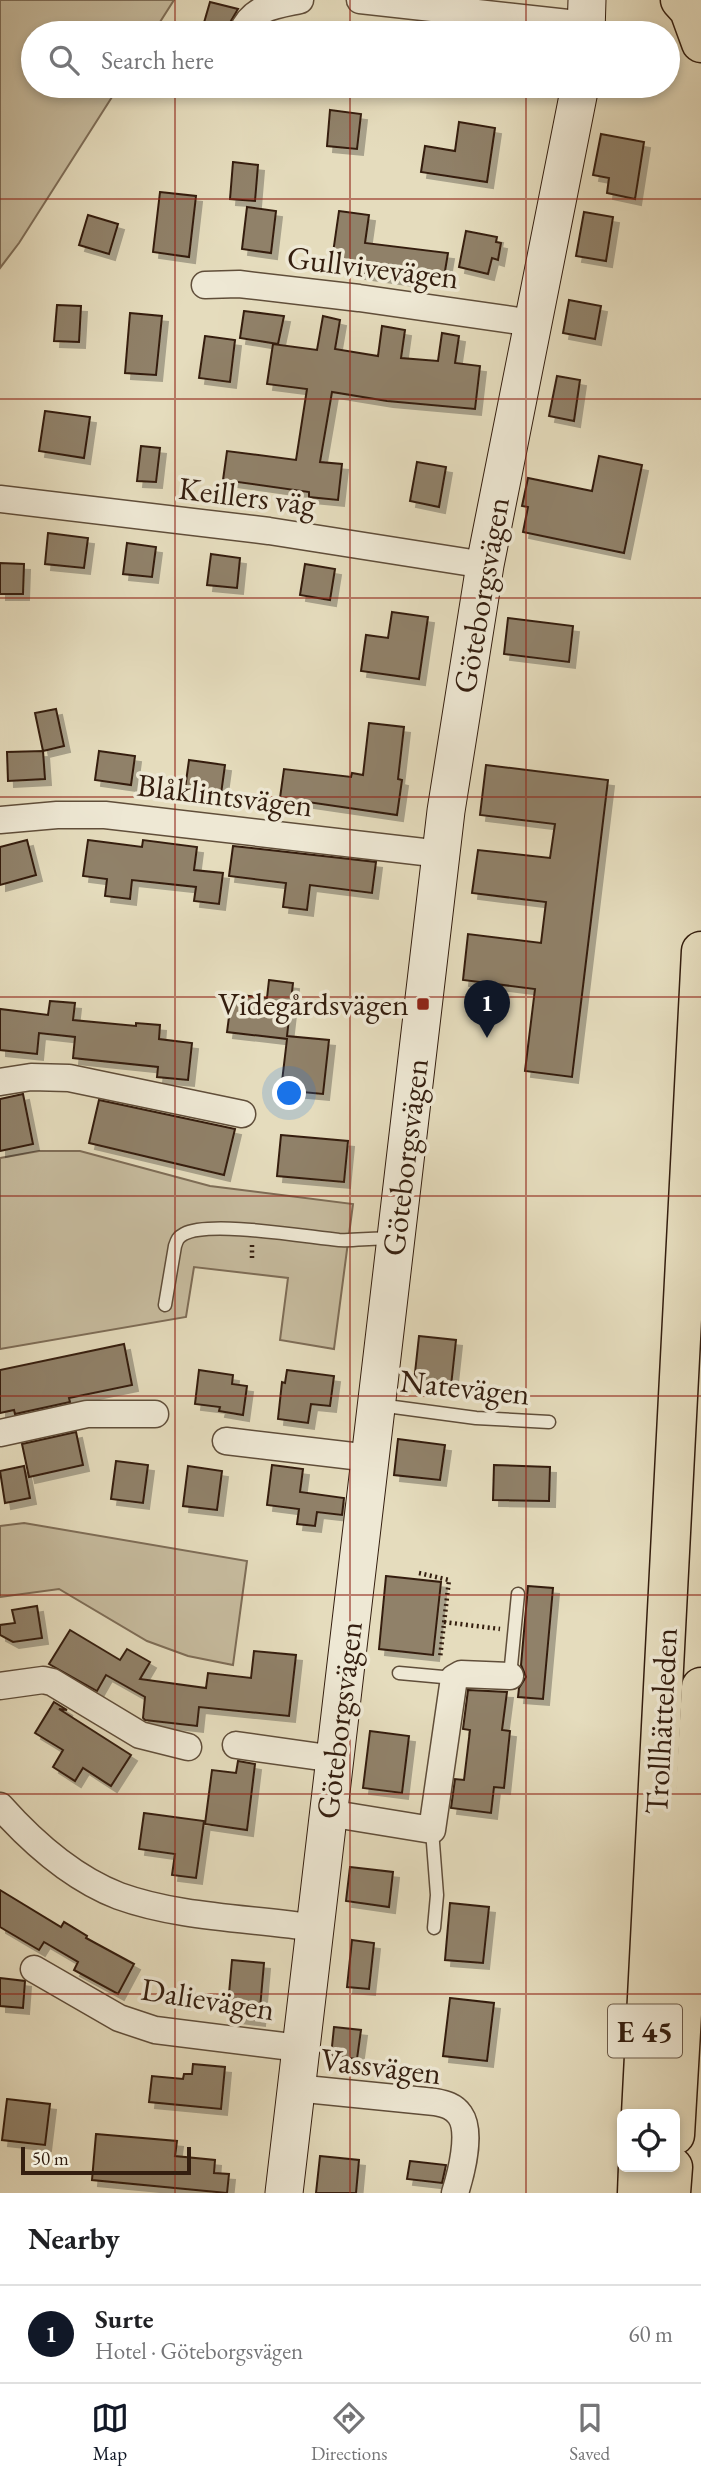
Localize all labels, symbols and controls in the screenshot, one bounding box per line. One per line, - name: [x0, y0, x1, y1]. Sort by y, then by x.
- search box: [21, 21, 680, 98]
- icon: search: [45, 41, 83, 79]
- text: Search here: [101, 43, 214, 77]
- street label: Gullvivevägen: [285, 236, 461, 298]
- street label: Keillers väg: [176, 467, 319, 525]
- street label: Göteborgsvägen: [443, 493, 519, 696]
- street label: Blåklintsvägen: [135, 763, 315, 827]
- pin: 1: [464, 980, 510, 1038]
- place label: Videgårdsvägen: [218, 983, 409, 1025]
- marker: Videgårdsvägen: [415, 996, 431, 1012]
- street label: Göteborgsvägen: [372, 1056, 438, 1258]
- your location: [272, 1076, 306, 1110]
- street label: Natevägen: [398, 1359, 532, 1415]
- street label: Göteborgsvägen: [306, 1619, 372, 1821]
- street label: Trollhätteleden: [635, 1626, 687, 1815]
- street label: Dalievägen: [138, 1968, 278, 2030]
- road number: E 45: [608, 2005, 682, 2058]
- street label: Vassvägen: [318, 2038, 444, 2094]
- map controls: [617, 2109, 680, 2172]
- button: locate: [617, 2109, 680, 2172]
- scale bar: [21, 2144, 191, 2176]
- text: 50 m: [32, 2146, 69, 2171]
- text: Nearby: [28, 2219, 120, 2258]
- text: Surte: [95, 2302, 154, 2336]
- text: 1: [45, 2319, 57, 2349]
- text: 60 m: [628, 2319, 673, 2349]
- text: Hotel · Göteborgsvägen: [95, 2336, 303, 2366]
- tab: Map: [91, 2399, 129, 2466]
- tab: Directions: [311, 2399, 387, 2466]
- tab: Saved: [569, 2399, 610, 2466]

